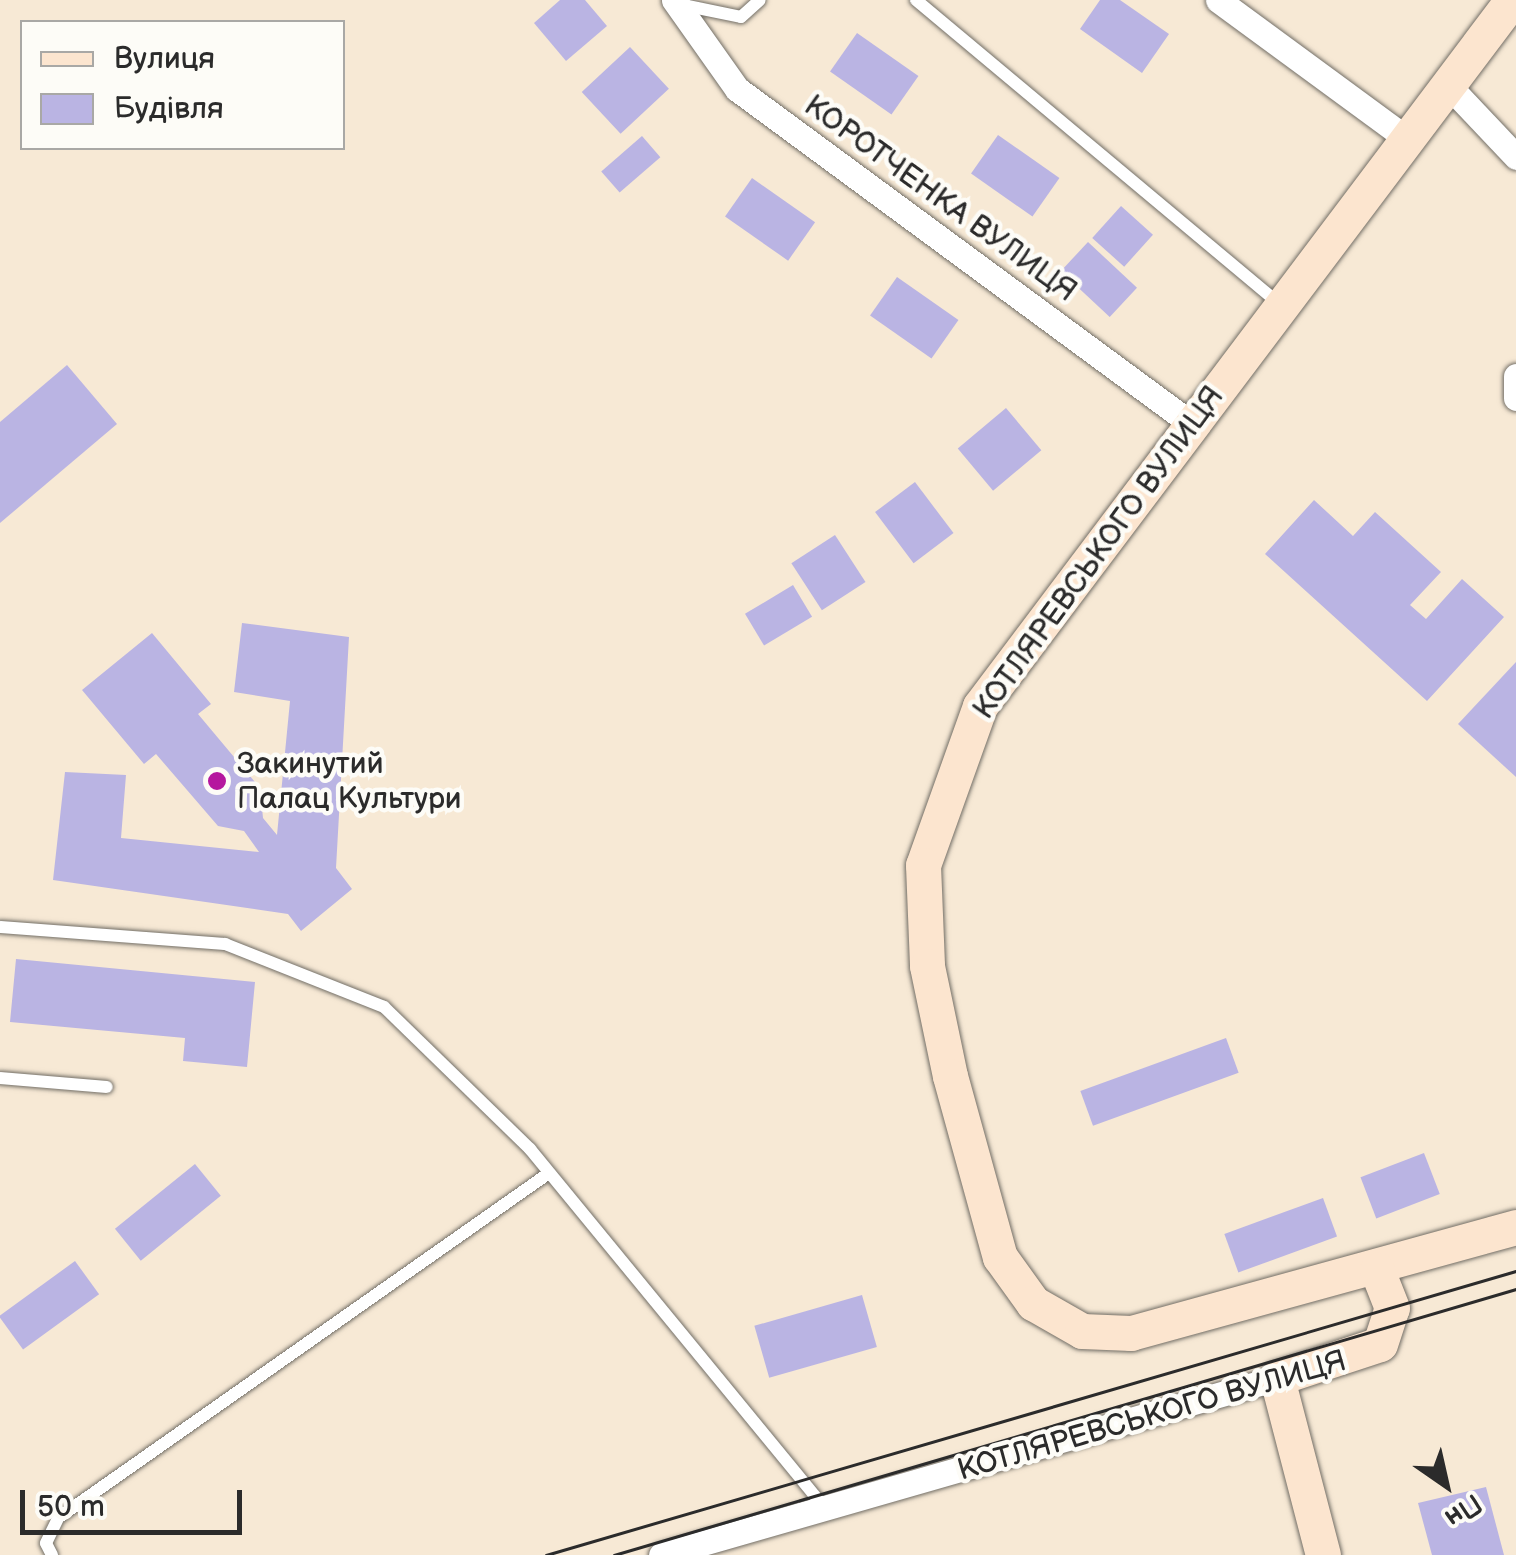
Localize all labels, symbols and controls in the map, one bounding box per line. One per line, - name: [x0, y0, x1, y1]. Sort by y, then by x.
- legend: [20, 20, 345, 150]
- text: Вулиця: [114, 41, 215, 77]
- street label: КОРОТЧЕНКА ВУЛИЦЯ: [797, 88, 1083, 310]
- text: Будівля: [114, 91, 224, 127]
- street label: КОТЛЯРЕВСЬКОГО ВУЛИЦЯ: [966, 380, 1232, 726]
- place label: Закинутий Палац Культури: [237, 746, 462, 816]
- marker: Закинутий Палац Культури: [206, 770, 228, 792]
- street label: КОТЛЯРЕВСЬКОГО ВУЛИЦЯ: [954, 1343, 1350, 1489]
- north arrow: [1396, 1435, 1496, 1535]
- scale bar: [25, 1470, 248, 1532]
- text: Пн: [1438, 1486, 1488, 1534]
- text: 50 m: [37, 1489, 105, 1525]

